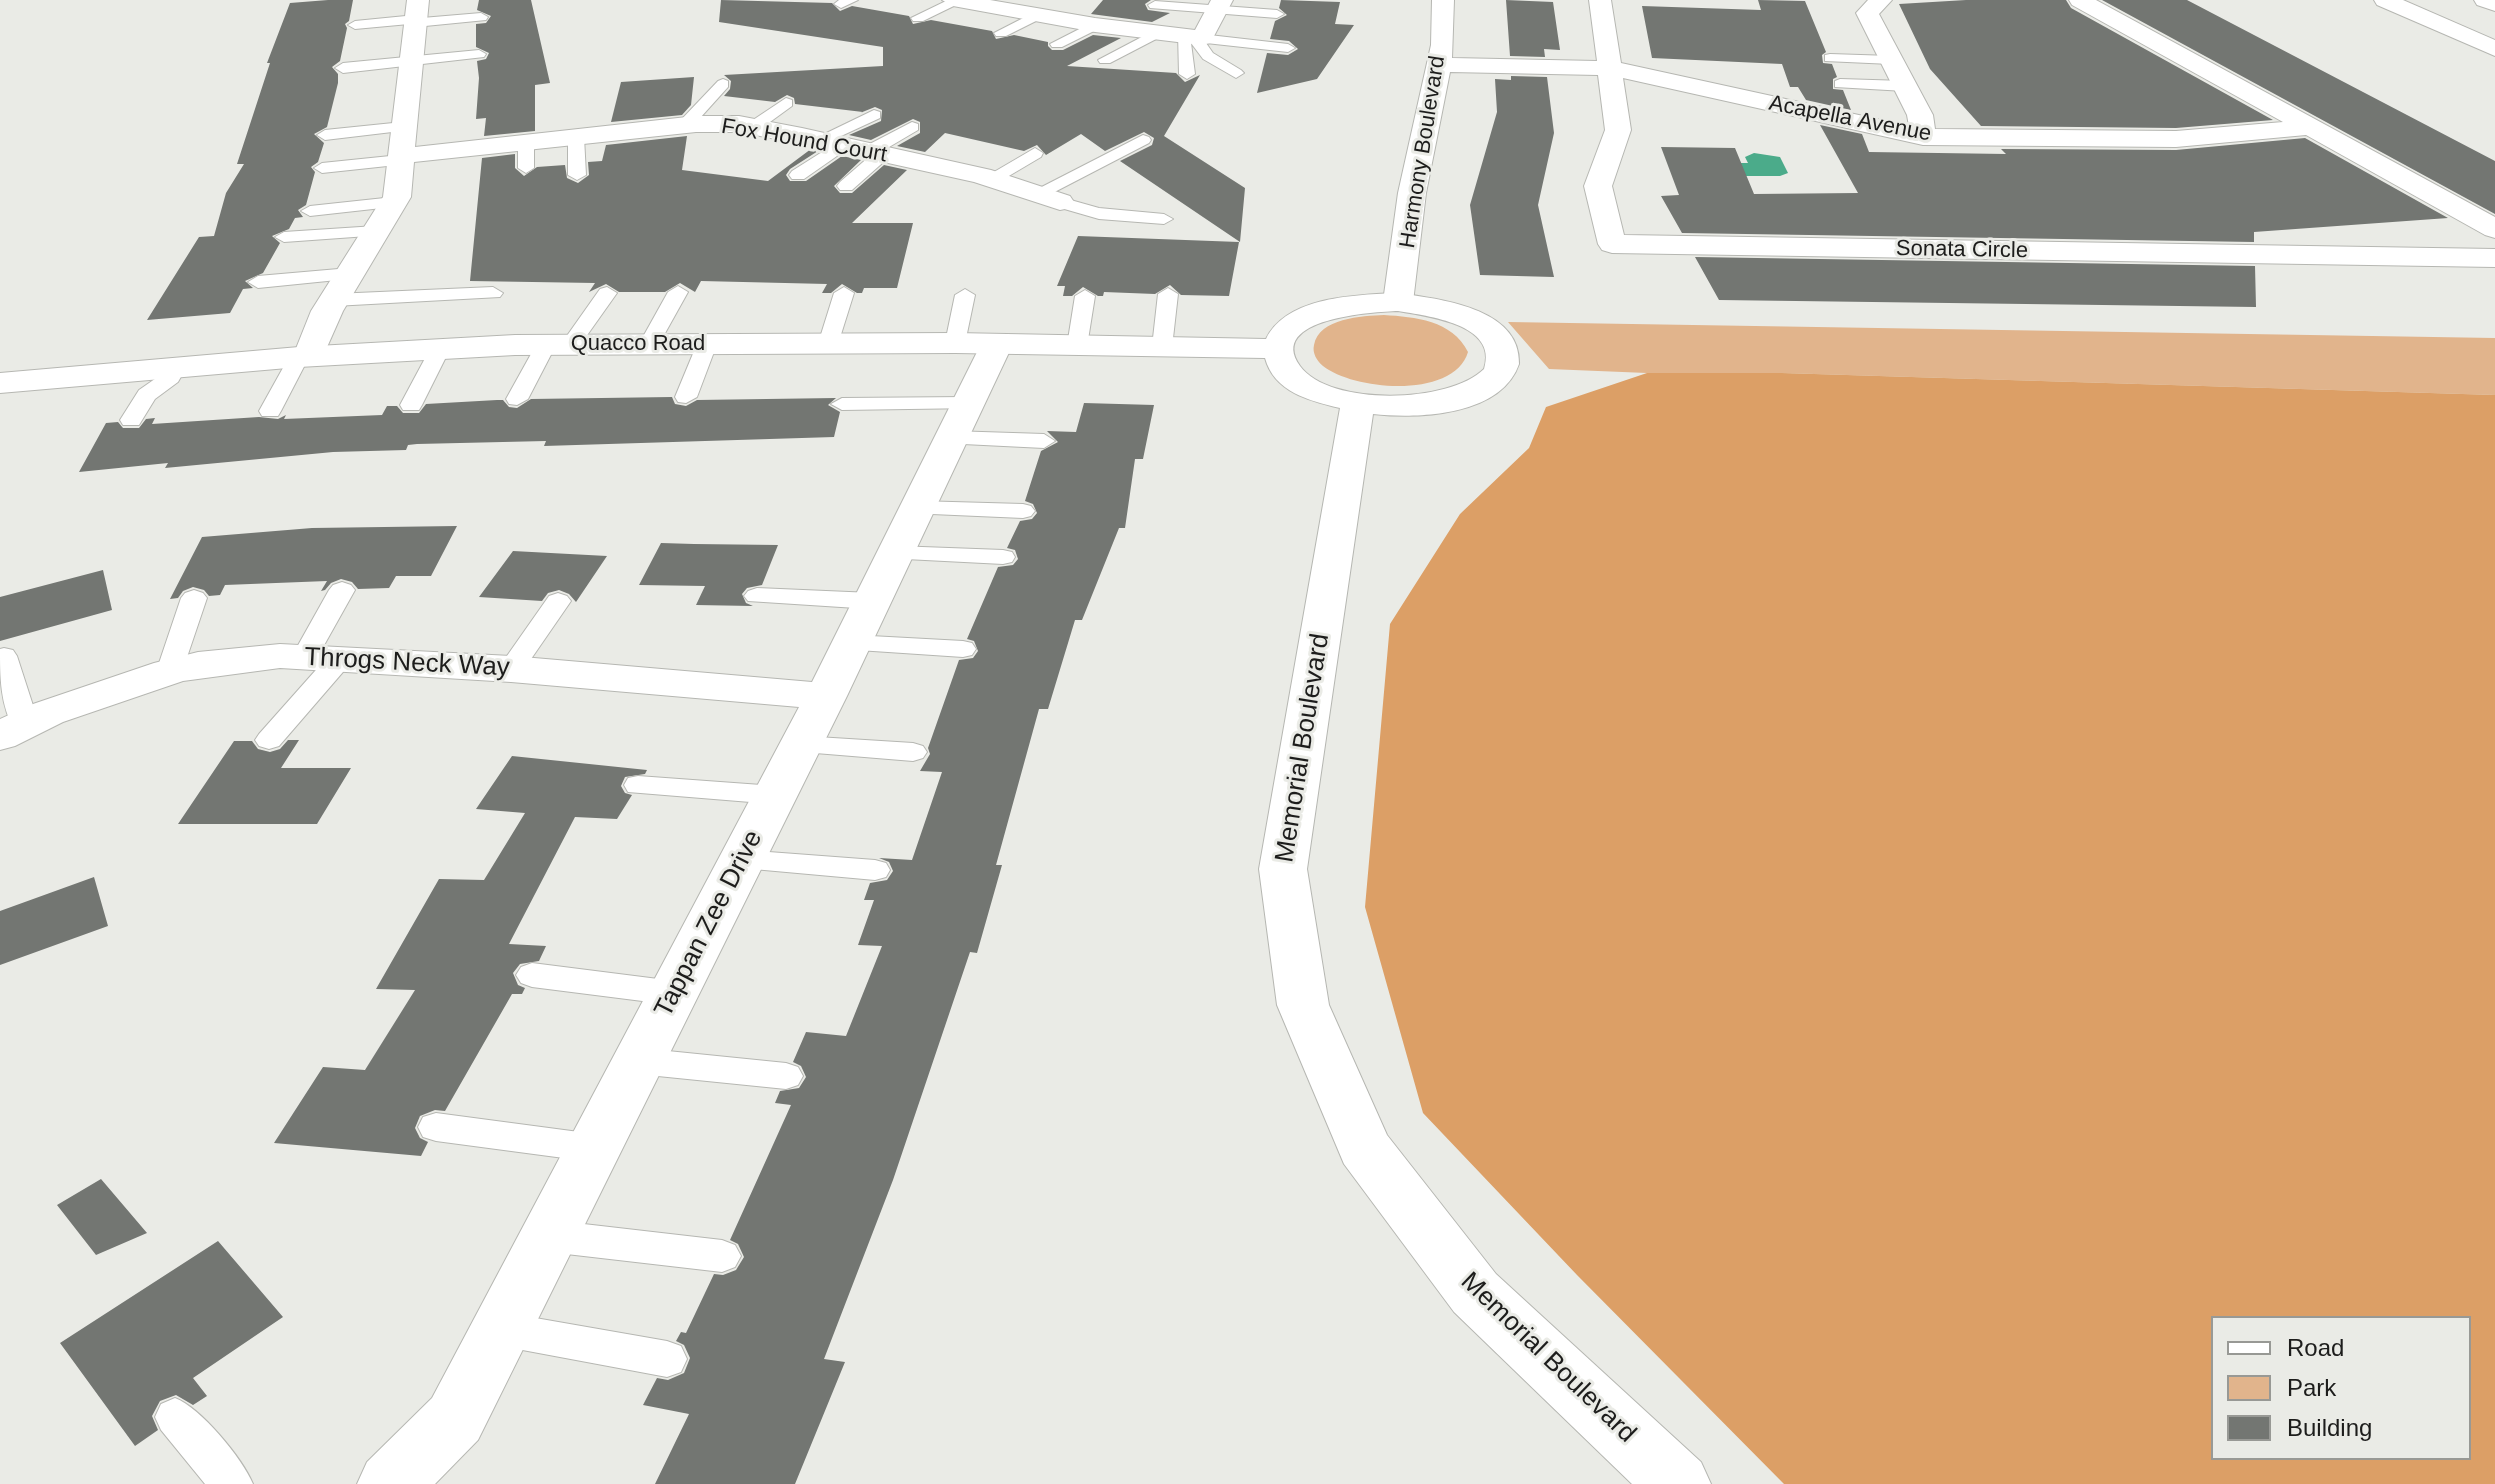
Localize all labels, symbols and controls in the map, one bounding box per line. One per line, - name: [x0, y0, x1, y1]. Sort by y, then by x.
- street label: Harmony Boulevard: [1395, 54, 1451, 250]
- street label: Acapella Avenue: [1767, 90, 1933, 148]
- street label: Fox Hound Court: [719, 113, 889, 169]
- street label: Sonata Circle: [1896, 236, 2028, 264]
- street label: Quacco Road: [571, 331, 705, 357]
- street label: Memorial Boulevard: [1270, 631, 1336, 865]
- street label: Throgs Neck Way: [304, 642, 510, 684]
- street label: Tappan Zee Drive: [649, 825, 769, 1023]
- street label: Memorial Boulevard: [1454, 1266, 1642, 1450]
- legend: [2211, 1316, 2471, 1460]
- text: Road: [2287, 1334, 2344, 1361]
- text: Park: [2287, 1374, 2336, 1401]
- text: Building: [2287, 1414, 2372, 1441]

